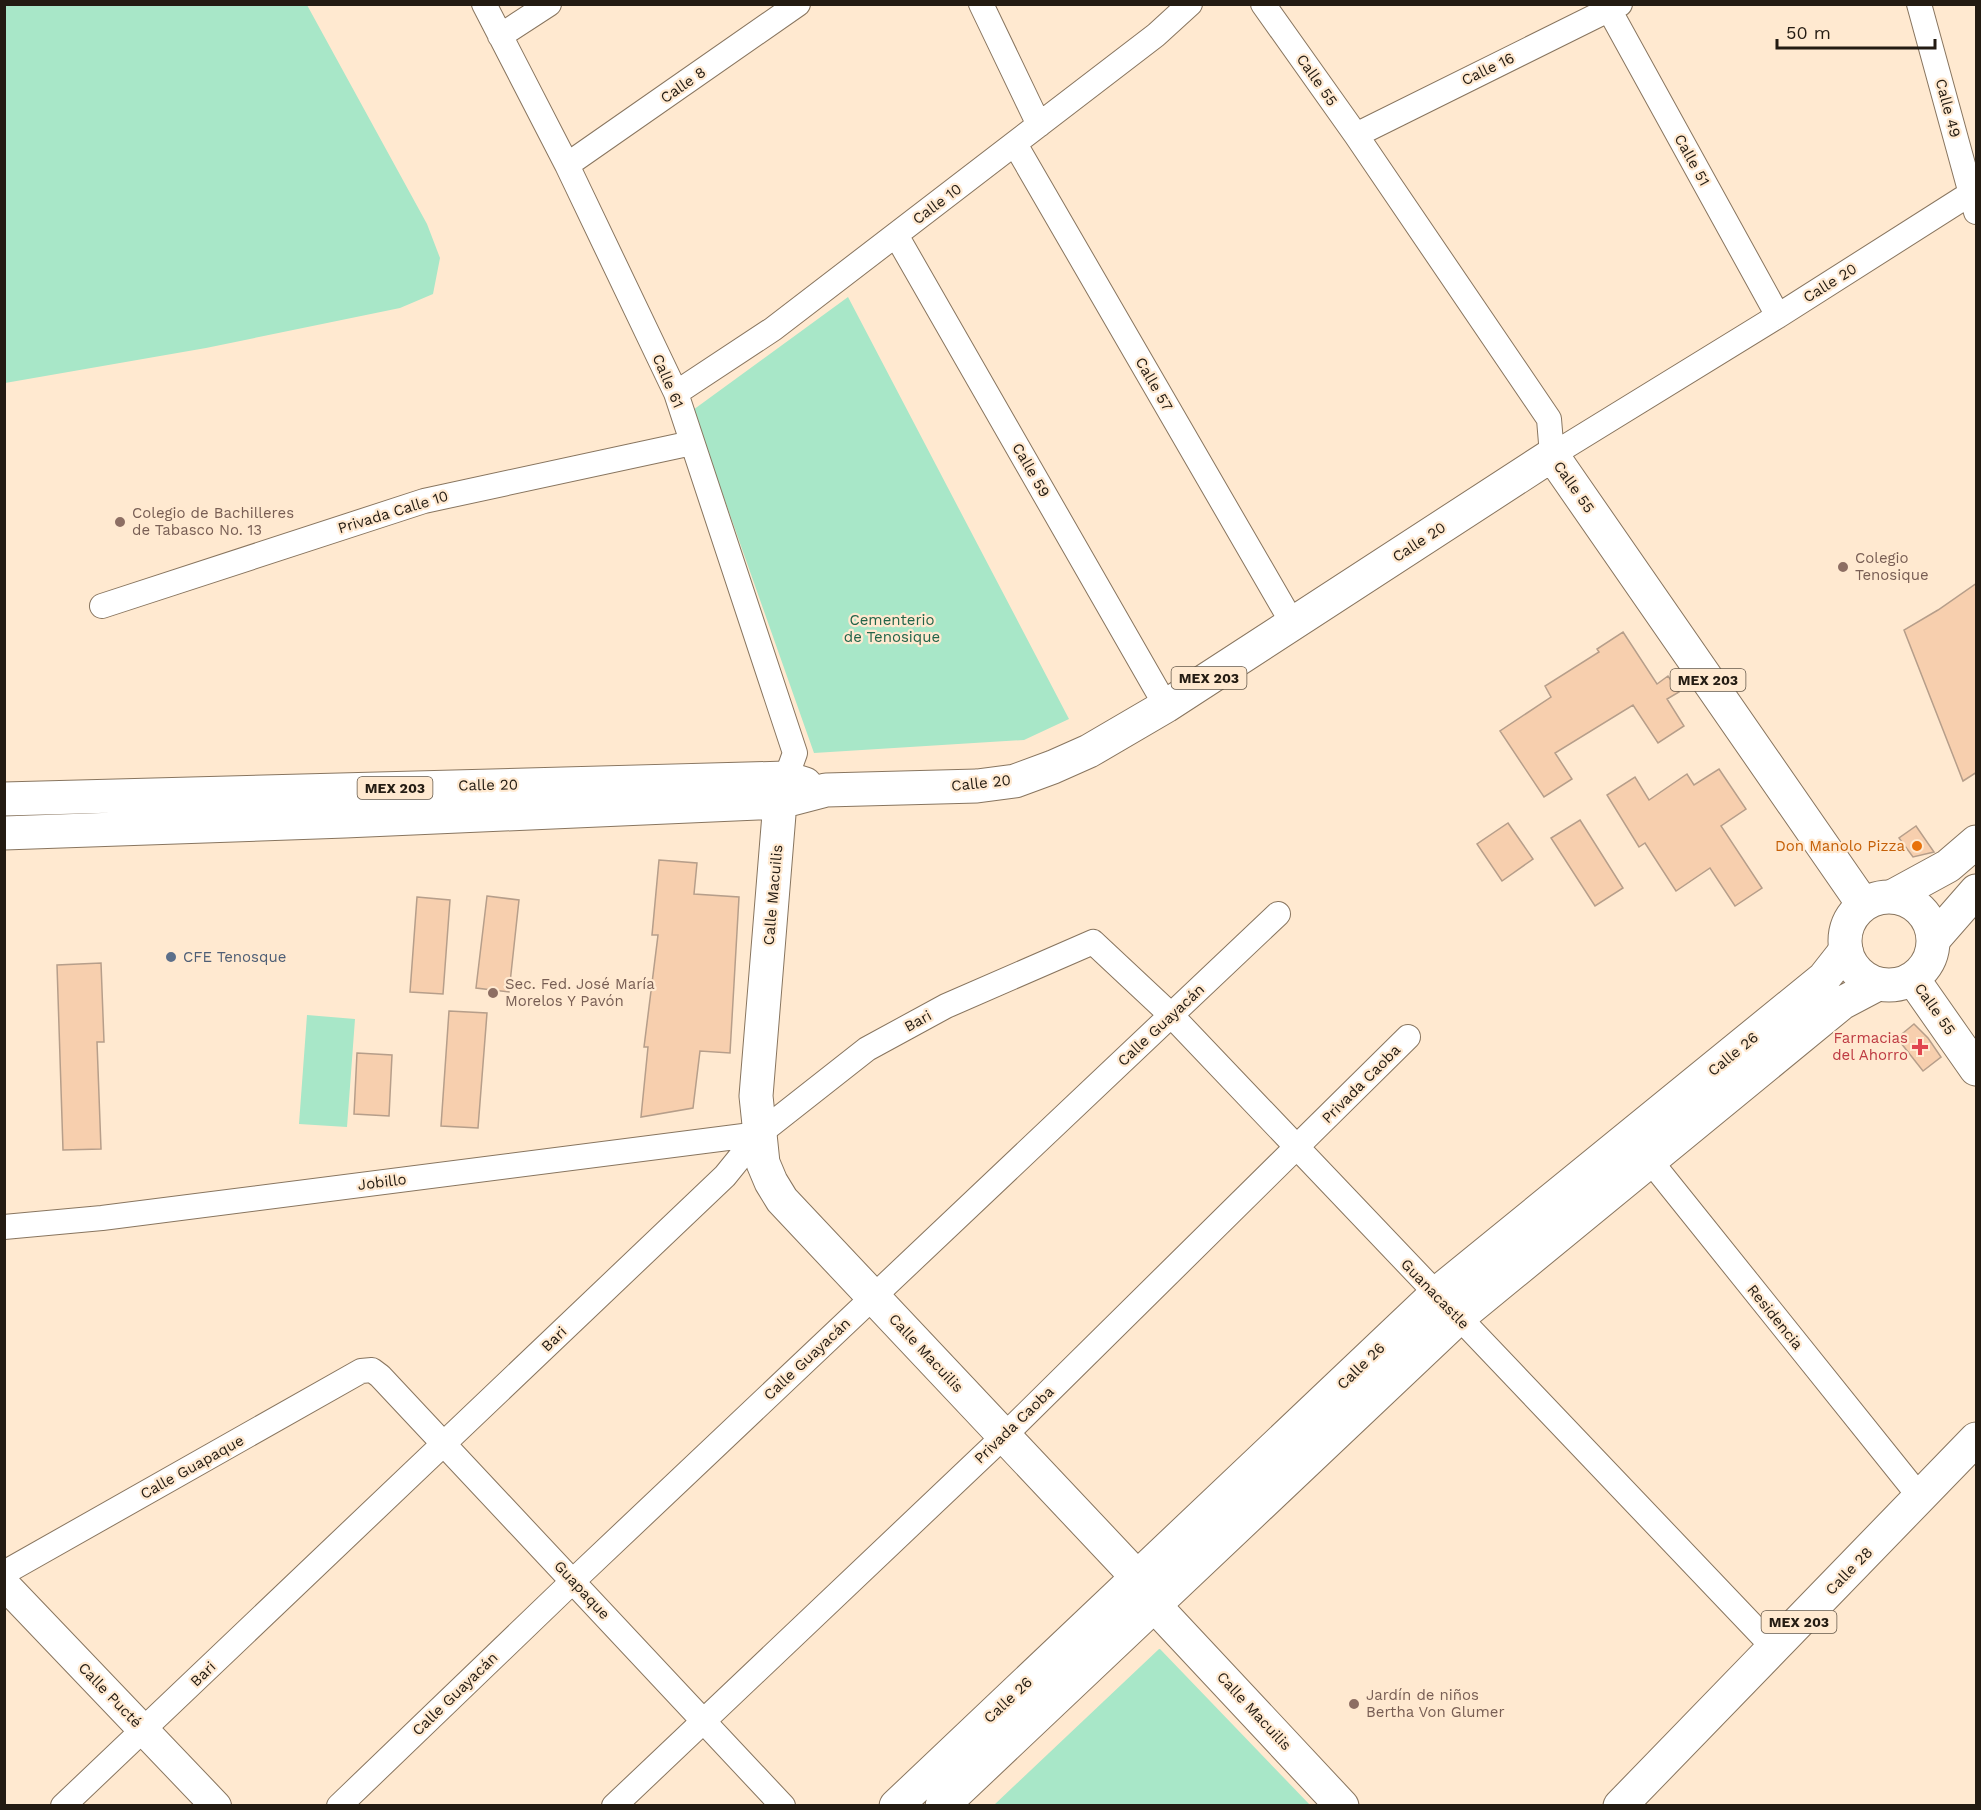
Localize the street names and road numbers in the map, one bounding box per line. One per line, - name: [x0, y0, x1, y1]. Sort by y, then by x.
- street label: Calle 16: [1459, 49, 1517, 89]
- street label: Calle 55: [1293, 51, 1341, 109]
- street label: Calle 8: [657, 63, 709, 107]
- street label: Calle 49: [1932, 77, 1964, 139]
- street label: Calle 51: [1670, 131, 1714, 189]
- street label: Calle 10: [909, 180, 965, 228]
- street label: Calle 20: [1800, 260, 1860, 306]
- street label: Calle 61: [649, 351, 687, 411]
- street label: Calle 57: [1131, 354, 1177, 414]
- street label: Calle 59: [1008, 440, 1054, 500]
- street label: Calle 55: [1550, 458, 1598, 516]
- street label: Privada Calle 10: [336, 487, 450, 537]
- street label: Calle 20: [1389, 518, 1449, 566]
- road number: MEX 203: [1172, 667, 1246, 689]
- road number: MEX 203: [1670, 669, 1746, 691]
- street label: Calle 20: [950, 771, 1012, 795]
- street label: Calle 20: [458, 775, 518, 795]
- road number: MEX 203: [358, 777, 432, 799]
- street label: Calle Macuilis: [760, 844, 786, 946]
- street label: Calle Guayacán: [1114, 980, 1208, 1070]
- street label: Calle 55: [1911, 980, 1959, 1038]
- street label: Bari: [901, 1006, 935, 1036]
- street label: Calle 26: [1704, 1028, 1762, 1080]
- street label: Privada Caoba: [1318, 1041, 1404, 1127]
- street label: Jobillo: [357, 1170, 407, 1194]
- street label: Guanacastle: [1397, 1255, 1473, 1333]
- street label: Residencia: [1743, 1281, 1807, 1354]
- street label: Calle Macuilis: [885, 1310, 967, 1396]
- street label: Calle Guayacán: [760, 1314, 854, 1404]
- street label: Bari: [538, 1323, 570, 1355]
- street label: Calle 26: [1333, 1339, 1389, 1393]
- street label: Privada Caoba: [970, 1382, 1058, 1467]
- street label: Calle Guapaque: [137, 1431, 247, 1503]
- street label: Calle 28: [1822, 1543, 1876, 1599]
- street label: Guapaque: [550, 1557, 614, 1623]
- road number: MEX 203: [1762, 1611, 1836, 1633]
- street label: Calle Guayacán: [408, 1649, 502, 1739]
- street label: Bari: [187, 1658, 219, 1690]
- street label: Calle Pucté: [75, 1659, 145, 1731]
- street label: Calle Macuilis: [1213, 1668, 1295, 1754]
- street label: Calle 26: [980, 1673, 1036, 1727]

